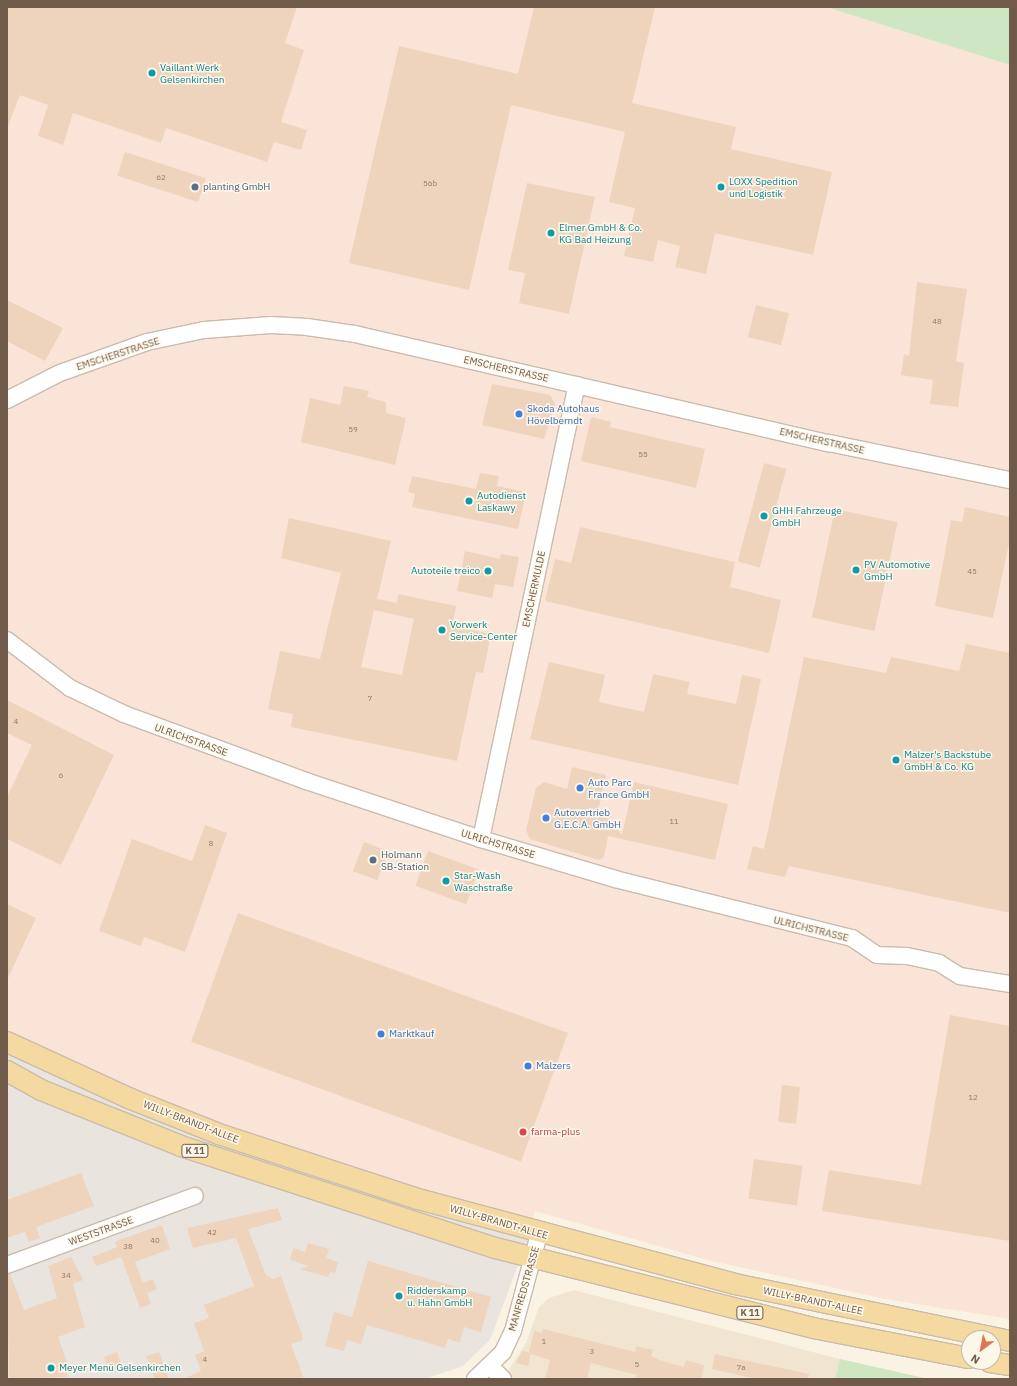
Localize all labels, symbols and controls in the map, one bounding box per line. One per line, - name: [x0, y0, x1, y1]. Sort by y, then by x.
- place label: Vaillant Werk Gelsenkirchen: [160, 61, 224, 84]
- marker: Vaillant Werk Gelsenkirchen: [147, 68, 157, 78]
- house number: 62: [156, 173, 166, 183]
- place label: LOXX Spedition und Logistik: [729, 175, 798, 198]
- house number: 56b: [423, 179, 437, 189]
- place label: planting GmbH: [203, 181, 270, 193]
- marker: planting GmbH: [190, 182, 200, 192]
- marker: LOXX Spedition und Logistik: [716, 182, 726, 192]
- place label: Elmer GmbH & Co. KG Bad Heizung: [559, 221, 642, 244]
- marker: Elmer GmbH & Co. KG Bad Heizung: [546, 228, 556, 238]
- house number: 48: [932, 317, 942, 327]
- street label: EMSCHERSTRASSE: [75, 335, 161, 373]
- street label: EMSCHERSTRASSE: [462, 353, 550, 385]
- place label: Skoda Autohaus Hövelberndt: [527, 402, 600, 426]
- marker: Skoda Autohaus Hövelberndt: [514, 409, 524, 419]
- house number: 59: [348, 425, 358, 435]
- street label: EMSCHERSTRASSE: [778, 425, 866, 457]
- house number: 55: [638, 450, 648, 460]
- place label: Autodienst Laskawy: [477, 489, 526, 512]
- marker: Autodienst Laskawy: [464, 496, 474, 506]
- place label: GHH Fahrzeuge GmbH: [772, 504, 842, 528]
- marker: GHH Fahrzeuge GmbH: [759, 511, 769, 521]
- street label: EMSCHERMULDE: [520, 550, 548, 628]
- place label: PV Automotive GmbH: [864, 558, 930, 582]
- place label: Autoteile treico: [411, 565, 480, 577]
- marker: PV Automotive GmbH: [851, 565, 861, 575]
- marker: Autoteile treico: [483, 566, 493, 576]
- house number: 45: [967, 567, 977, 577]
- place label: Vorwerk Service-Center: [450, 618, 517, 642]
- marker: Vorwerk Service-Center: [437, 625, 447, 635]
- house number: 7: [368, 694, 372, 704]
- house number: 4: [14, 717, 18, 727]
- street label: ULRICHSTRASSE: [153, 721, 229, 759]
- place label: Malzer's Backstube GmbH & Co. KG: [904, 748, 991, 772]
- marker: Malzer's Backstube GmbH & Co. KG: [891, 755, 901, 765]
- house number: 6: [59, 771, 63, 781]
- place label: Auto Parc France GmbH: [588, 776, 649, 800]
- marker: Auto Parc France GmbH: [575, 783, 585, 793]
- place label: Autovertrieb G.E.C.A. GmbH: [554, 806, 621, 830]
- marker: Autovertrieb G.E.C.A. GmbH: [541, 813, 551, 823]
- house number: 11: [669, 817, 679, 827]
- street label: ULRICHSTRASSE: [459, 827, 537, 861]
- house number: 8: [209, 839, 213, 849]
- place label: Holmann SB-Station: [381, 848, 429, 872]
- marker: Holmann SB-Station: [368, 855, 378, 865]
- place label: Star-Wash Waschstraße: [454, 869, 513, 892]
- marker: Star-Wash Waschstraße: [441, 876, 451, 886]
- street label: ULRICHSTRASSE: [772, 914, 850, 944]
- place label: Marktkauf: [389, 1028, 434, 1040]
- marker: Marktkauf: [376, 1029, 386, 1039]
- place label: Malzers: [536, 1060, 571, 1072]
- marker: Malzers: [523, 1061, 533, 1071]
- house number: 12: [968, 1093, 978, 1103]
- street label: WILLY-BRANDT-ALLEE: [141, 1098, 241, 1146]
- place label: farma-plus: [531, 1126, 580, 1138]
- marker: farma-plus: [518, 1127, 528, 1137]
- road number: K 11: [181, 1144, 209, 1158]
- street label: WILLY-BRANDT-ALLEE: [449, 1202, 549, 1242]
- street label: WESTSTRASSE: [67, 1214, 135, 1248]
- house number: 42: [207, 1228, 217, 1238]
- house number: 40: [150, 1236, 160, 1246]
- house number: 38: [123, 1242, 133, 1252]
- street label: MANFREDSTRASSE: [506, 1245, 542, 1333]
- house number: 34: [61, 1271, 71, 1281]
- place label: Ridderskamp u. Hahn GmbH: [407, 1284, 472, 1308]
- street label: WILLY-BRANDT-ALLEE: [762, 1285, 864, 1317]
- marker: Ridderskamp u. Hahn GmbH: [394, 1291, 404, 1301]
- road number: K 11: [736, 1306, 764, 1320]
- north arrow: [961, 1330, 1001, 1370]
- house number: 1: [542, 1337, 546, 1347]
- house number: 3: [590, 1347, 594, 1357]
- text: N: [968, 1351, 982, 1367]
- house number: 4: [203, 1355, 207, 1365]
- house number: 5: [635, 1360, 639, 1370]
- place label: Meyer Menü Gelsenkirchen: [59, 1362, 181, 1374]
- marker: Meyer Menü Gelsenkirchen: [46, 1363, 56, 1373]
- house number: 7a: [736, 1363, 746, 1373]

